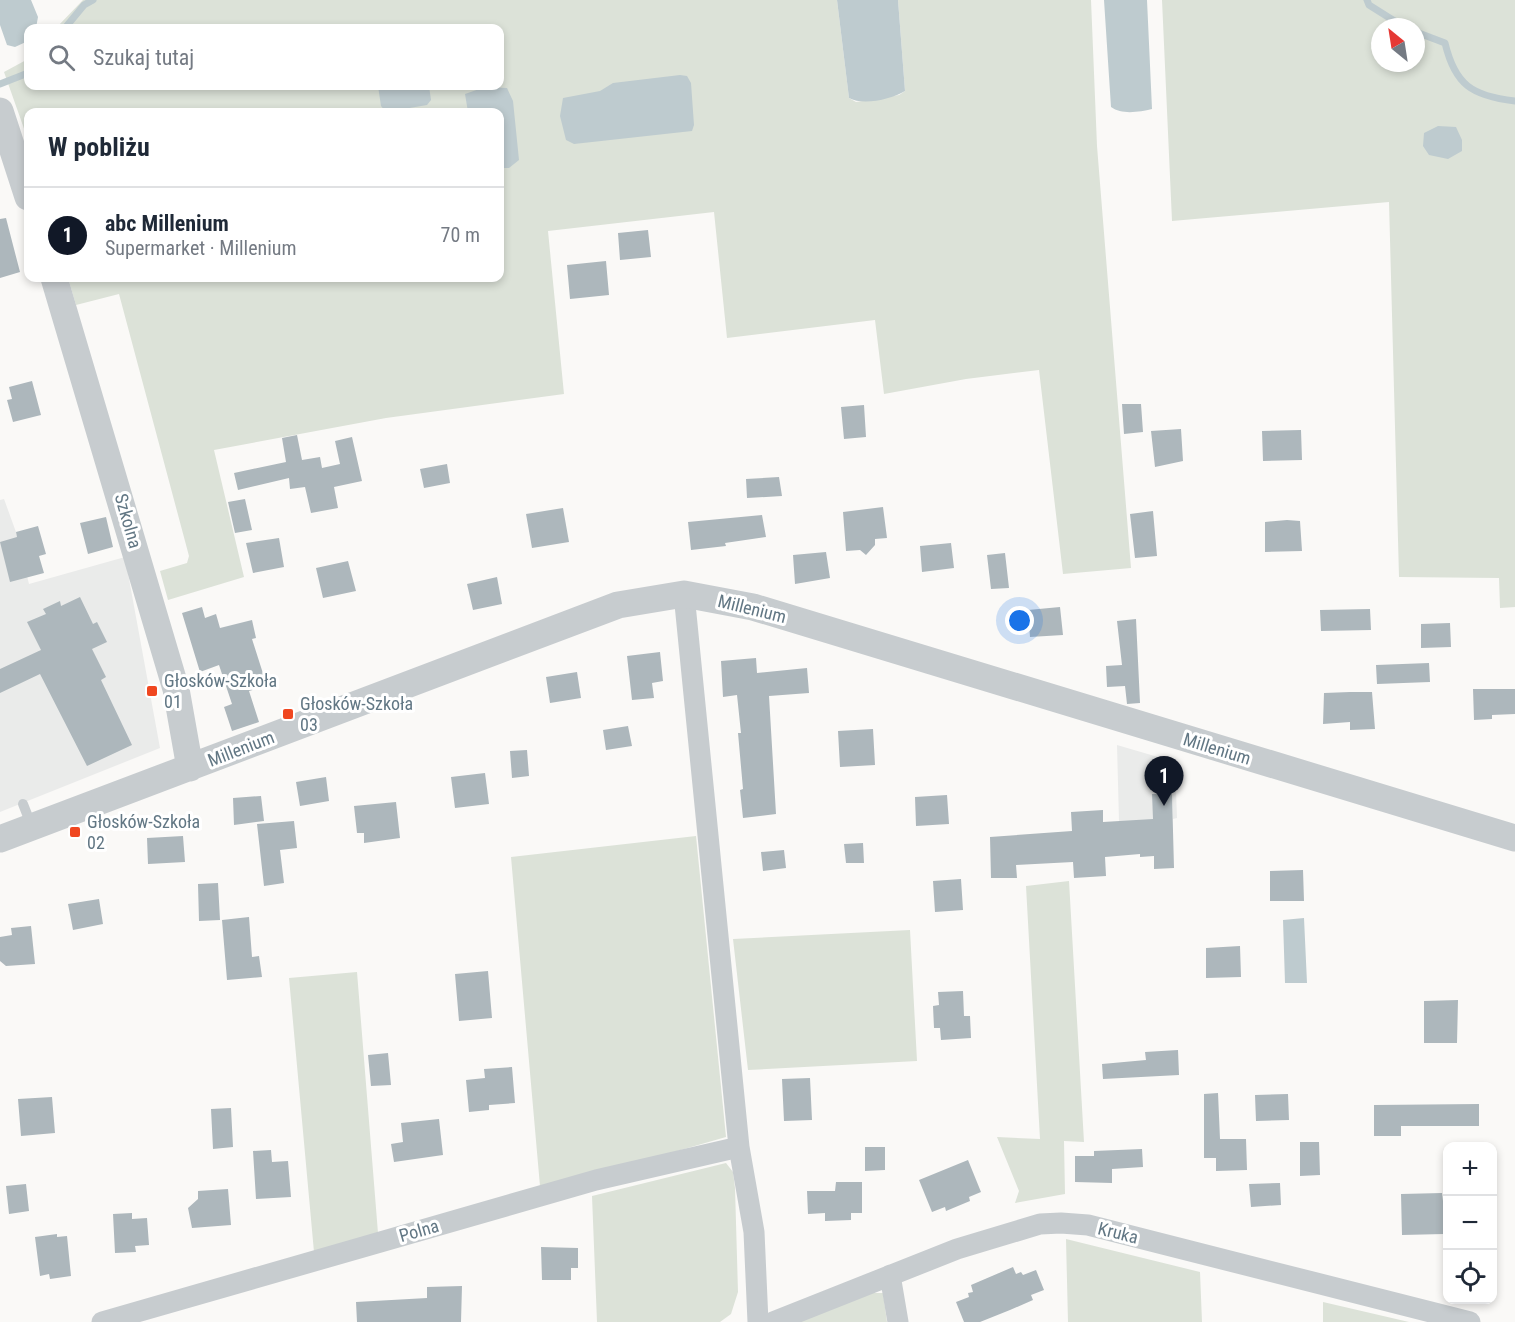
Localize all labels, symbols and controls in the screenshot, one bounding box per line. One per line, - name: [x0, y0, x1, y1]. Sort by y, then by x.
- north arrow: [1371, 18, 1425, 72]
- search box: [24, 24, 504, 90]
- icon: search: [45, 41, 78, 74]
- text: Szukaj tutaj: [93, 45, 194, 70]
- text: W pobliżu: [48, 132, 150, 162]
- text: abc Millenium: [105, 211, 229, 236]
- text: 1: [62, 223, 73, 247]
- text: 70 m: [441, 223, 480, 247]
- text: Supermarket · Millenium: [105, 236, 297, 260]
- street label: Szkolna: [111, 491, 146, 551]
- street label: Millenium: [716, 590, 788, 627]
- your location: [1005, 606, 1034, 635]
- place label: Głosków-Szkoła 01: [164, 670, 277, 712]
- marker: Głosków-Szkoła 01: [145, 684, 159, 698]
- place label: Głosków-Szkoła 03: [300, 693, 413, 735]
- marker: Głosków-Szkoła 03: [281, 707, 295, 721]
- street label: Millenium: [205, 726, 277, 771]
- street label: Millenium: [1181, 728, 1253, 769]
- pin: 1: [1144, 756, 1184, 806]
- place label: Głosków-Szkoła 02: [87, 811, 200, 853]
- marker: Głosków-Szkoła 02: [68, 825, 82, 839]
- map controls: [1443, 1142, 1497, 1304]
- button: +: [1443, 1142, 1497, 1196]
- button: −: [1443, 1196, 1497, 1250]
- street label: Polna: [397, 1215, 441, 1246]
- street label: Kruka: [1096, 1217, 1140, 1248]
- button: locate: [1443, 1250, 1497, 1304]

